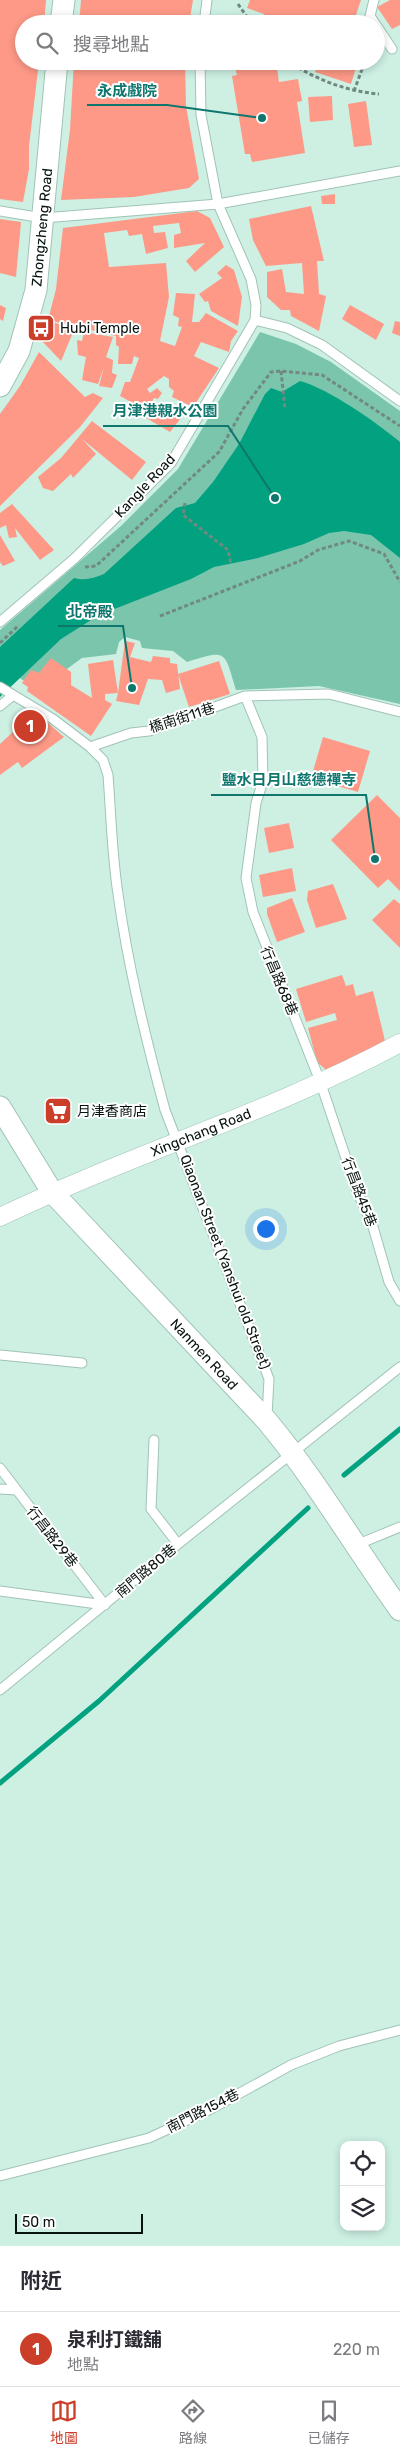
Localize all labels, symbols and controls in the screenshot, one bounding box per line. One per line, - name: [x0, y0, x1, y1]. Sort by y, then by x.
- search box: [15, 15, 385, 70]
- icon: search: [33, 29, 61, 57]
- text: 搜尋地點: [73, 33, 149, 56]
- callout: 永成戲院: [87, 75, 167, 105]
- text: 永成戲院: [97, 82, 157, 100]
- street label: Zhongzheng Road: [28, 167, 56, 287]
- bus stop icon: Hubi Temple: [26, 313, 56, 343]
- place label: Hubi Temple: [60, 320, 140, 337]
- callout: 月津港親水公園: [103, 396, 228, 426]
- text: 月津港親水公園: [112, 402, 218, 420]
- street label: Kangle Road: [111, 451, 179, 521]
- callout: 北帝殿: [58, 596, 123, 626]
- text: 北帝殿: [67, 603, 113, 621]
- street label: 橋南街11巷: [147, 699, 217, 737]
- pin: 1: [14, 707, 46, 745]
- callout: 鹽水日月山慈德禪寺: [211, 765, 366, 795]
- text: 鹽水日月山慈德禪寺: [221, 771, 357, 789]
- street label: 行昌路68巷: [257, 944, 301, 1018]
- supermarket icon: 月津香商店: [43, 1096, 73, 1126]
- place label: 月津香商店: [77, 1103, 147, 1120]
- street label: Xingchang Road: [148, 1105, 253, 1160]
- street label: Qiaonan Street (Yanshui old Street): [176, 1152, 274, 1372]
- street label: 行昌路45巷: [338, 1155, 380, 1229]
- your location: [253, 1216, 279, 1242]
- street label: Nanmen Road: [167, 1315, 242, 1393]
- street label: 行昌路29巷: [23, 1503, 81, 1571]
- street label: 南門路80巷: [112, 1541, 180, 1601]
- street label: 南門路154巷: [164, 2085, 242, 2137]
- map controls: [340, 2141, 385, 2231]
- button: locate: [340, 2141, 385, 2186]
- button: layers: [340, 2186, 385, 2231]
- scale bar: [15, 2211, 142, 2234]
- text: 50 m: [22, 2214, 55, 2231]
- text: 附近: [20, 2268, 62, 2293]
- text: 泉利打鐵舖: [67, 2328, 162, 2351]
- text: 1: [32, 2340, 40, 2359]
- text: 220 m: [333, 2340, 380, 2359]
- text: 地點: [67, 2355, 99, 2374]
- tab: 地圖: [50, 2397, 78, 2447]
- tab: 路線: [179, 2397, 207, 2447]
- tab: 已儲存: [308, 2397, 350, 2447]

